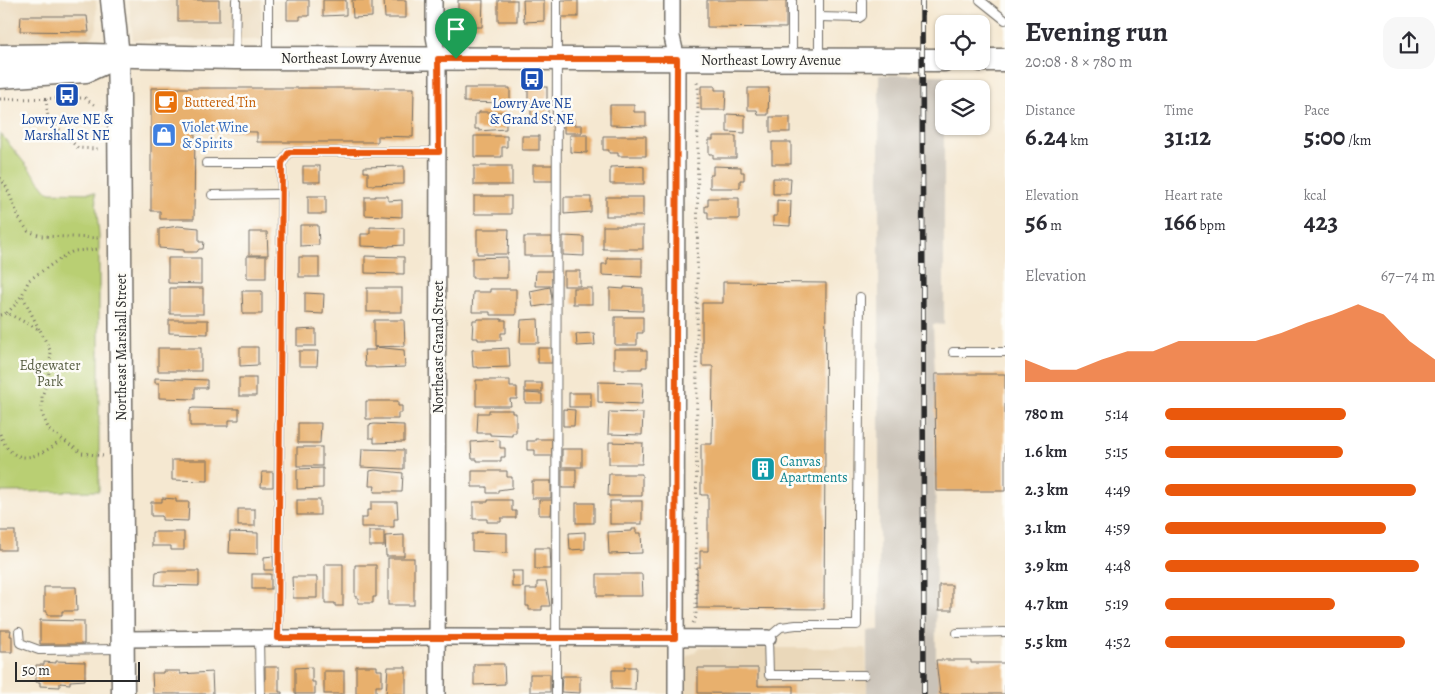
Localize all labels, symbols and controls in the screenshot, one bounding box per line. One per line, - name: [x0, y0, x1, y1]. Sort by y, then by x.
- pin: [435, 8, 477, 59]
- text: Evening run: [1025, 13, 1168, 51]
- icon: arrive: [442, 15, 470, 43]
- map controls: [935, 15, 990, 135]
- button: locate: [935, 15, 990, 70]
- button: share: [1383, 17, 1435, 69]
- street label: Northeast Lowry Avenue: [281, 49, 421, 68]
- street label: Northeast Lowry Avenue: [701, 51, 841, 70]
- text: 20:08 · 8 × 780 m: [1025, 51, 1132, 73]
- bus stop icon: Lowry Ave NE & Grand St NE: [519, 66, 545, 92]
- button: layers: [935, 80, 990, 135]
- bus stop icon: Lowry Ave NE & Marshall St NE: [54, 82, 80, 108]
- cafe icon: Buttered Tin: [153, 89, 179, 115]
- place label: Buttered Tin: [184, 93, 256, 112]
- place label: Lowry Ave NE & Grand St NE: [490, 94, 574, 129]
- text: Distance: [1025, 101, 1075, 120]
- text: Time: [1164, 101, 1193, 120]
- text: Pace: [1304, 101, 1330, 120]
- place label: Lowry Ave NE & Marshall St NE: [21, 110, 113, 145]
- place label: Violet Wine & Spirits: [181, 118, 248, 153]
- text: 6.24: [1025, 120, 1067, 154]
- text: 31:12: [1164, 120, 1211, 154]
- text: 5:00: [1304, 120, 1345, 154]
- shop icon: Violet Wine & Spirits: [151, 122, 177, 148]
- text: km: [1067, 131, 1089, 150]
- text: /km: [1345, 131, 1371, 150]
- text: Elevation: [1025, 186, 1079, 205]
- text: Heart rate: [1164, 186, 1223, 205]
- text: kcal: [1304, 186, 1326, 205]
- text: 56: [1025, 205, 1047, 239]
- text: 166: [1164, 205, 1197, 239]
- text: 423: [1304, 205, 1338, 239]
- text: m: [1047, 216, 1062, 235]
- text: bpm: [1197, 216, 1226, 235]
- text: Elevation: [1025, 265, 1086, 287]
- text: 67–74 m: [1381, 265, 1435, 287]
- street label: Northeast Marshall Street: [112, 273, 131, 421]
- street label: Northeast Grand Street: [429, 280, 448, 414]
- park label: Edgewater Park: [19, 356, 81, 391]
- text: 780 m: [1025, 403, 1064, 425]
- text: 5:14: [1105, 403, 1128, 425]
- text: 1.6 km: [1025, 441, 1067, 463]
- text: 5:15: [1105, 441, 1128, 463]
- place label: Canvas Apartments: [779, 452, 848, 487]
- building icon: Canvas Apartments: [750, 456, 776, 482]
- text: 2.3 km: [1025, 479, 1068, 501]
- text: 4:49: [1105, 479, 1131, 501]
- text: 3.1 km: [1025, 517, 1066, 539]
- text: 4:59: [1105, 517, 1130, 539]
- text: 3.9 km: [1025, 555, 1068, 577]
- text: 4:48: [1105, 555, 1131, 577]
- text: 4.7 km: [1025, 593, 1068, 615]
- text: 5:19: [1105, 593, 1128, 615]
- text: 5.5 km: [1025, 631, 1068, 653]
- text: 4:52: [1105, 631, 1131, 653]
- scale bar: [15, 659, 140, 682]
- text: 50 m: [22, 661, 50, 680]

